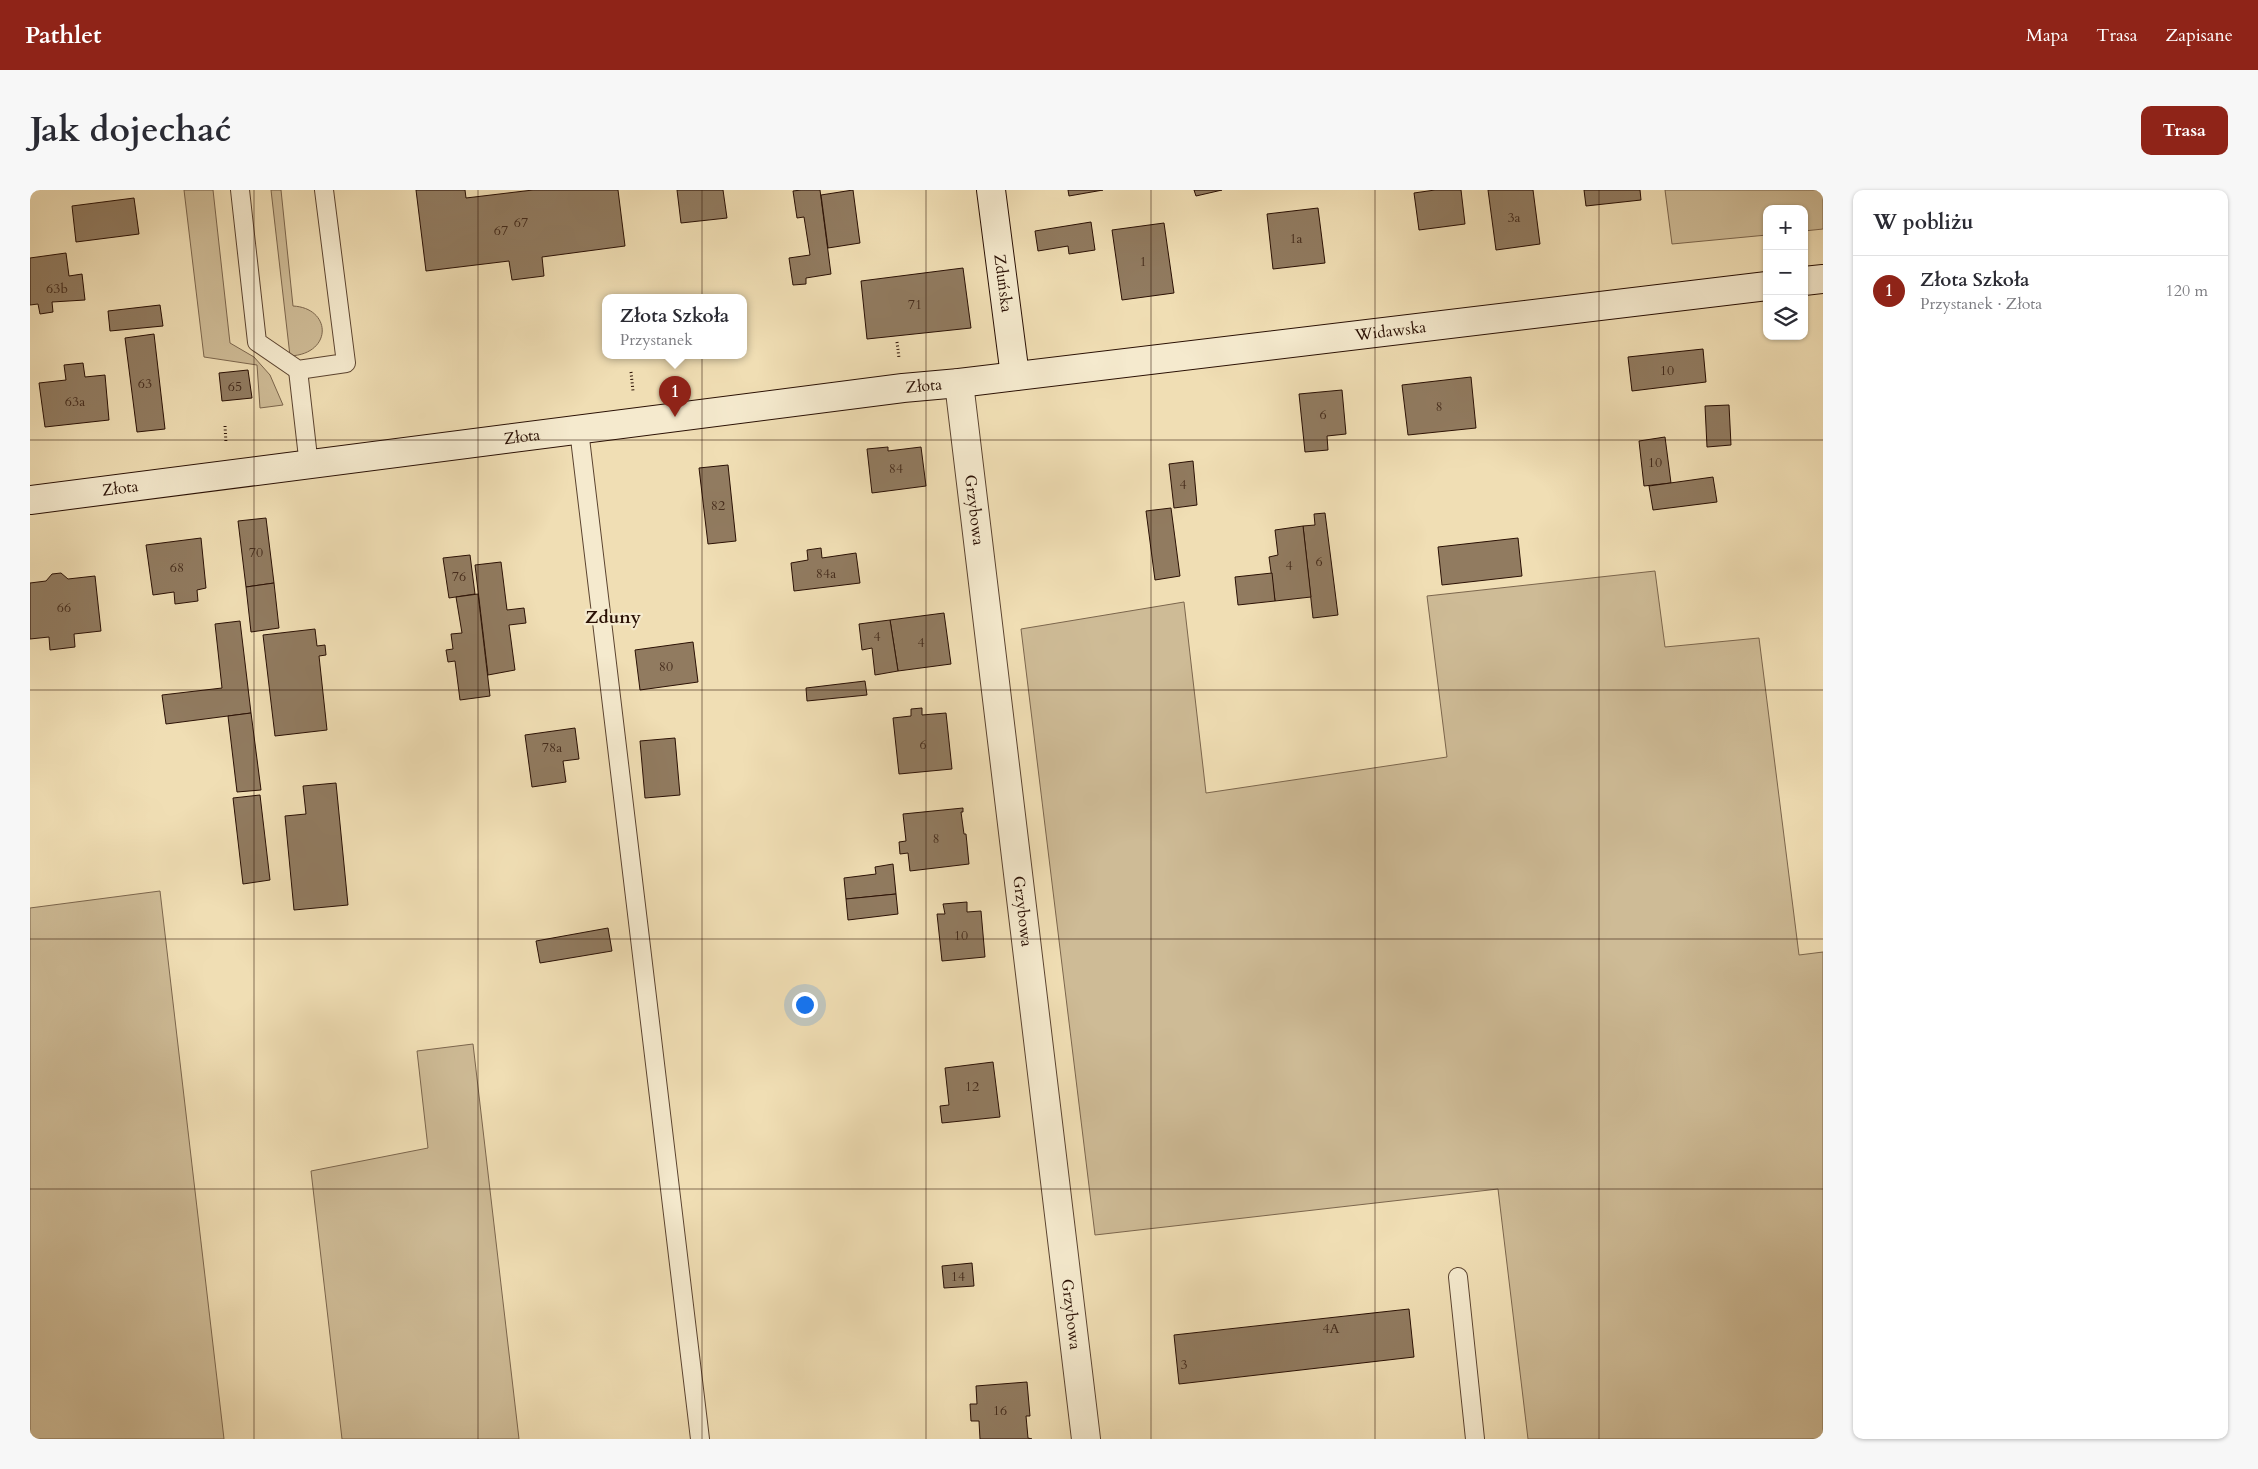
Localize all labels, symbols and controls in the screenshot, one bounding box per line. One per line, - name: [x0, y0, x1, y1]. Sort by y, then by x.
- text: Pathlet: [25, 19, 102, 52]
- text: Mapa: [2026, 23, 2068, 48]
- text: Trasa: [2096, 23, 2138, 48]
- text: Zapisane: [2166, 23, 2233, 48]
- text: Jak dojechać: [30, 106, 231, 154]
- button: Trasa: [2141, 106, 2228, 155]
- map controls: [1763, 205, 1808, 340]
- button: +: [1763, 205, 1808, 250]
- house number: 3a: [1507, 208, 1521, 227]
- text: W pobliżu: [1873, 208, 1974, 237]
- house number: 67: [514, 213, 528, 232]
- house number: 67: [494, 221, 508, 240]
- house number: 1a: [1289, 229, 1303, 248]
- button: −: [1763, 250, 1808, 295]
- house number: 1: [1139, 252, 1147, 271]
- street label: Zduńska: [988, 253, 1018, 314]
- text: Złota Szkoła: [1920, 267, 2029, 293]
- house number: 63b: [46, 279, 68, 298]
- text: 1: [1885, 280, 1893, 302]
- text: 120 m: [2166, 280, 2208, 302]
- text: Przystanek · Złota: [1920, 293, 2042, 315]
- popup: [602, 294, 747, 359]
- house number: 71: [908, 295, 922, 314]
- button: layers: [1763, 295, 1808, 340]
- text: Złota Szkoła: [620, 303, 729, 329]
- street label: Widawska: [1353, 316, 1427, 346]
- text: Przystanek: [620, 329, 693, 351]
- house number: 10: [1660, 361, 1674, 380]
- house number: 63: [138, 374, 152, 393]
- street label: Złota: [905, 374, 943, 399]
- pin: 1: [659, 376, 691, 417]
- house number: 65: [228, 377, 242, 396]
- house number: 63a: [65, 392, 85, 411]
- house number: 8: [1435, 397, 1443, 416]
- house number: 6: [1319, 405, 1327, 424]
- street label: Złota: [502, 424, 542, 450]
- house number: 10: [1648, 453, 1662, 472]
- house number: 84: [889, 459, 903, 478]
- street label: Grzybowa: [959, 473, 989, 547]
- street label: Złota: [101, 475, 140, 502]
- house number: 4: [1179, 475, 1187, 494]
- house number: 82: [711, 496, 725, 515]
- house number: 70: [249, 543, 263, 562]
- house number: 6: [1315, 552, 1323, 571]
- house number: 4: [1285, 556, 1293, 575]
- house number: 68: [170, 558, 184, 577]
- house number: 84a: [816, 564, 836, 583]
- house number: 76: [452, 567, 466, 586]
- house number: 66: [57, 598, 71, 617]
- district label: Zduny: [585, 605, 642, 630]
- house number: 4: [873, 627, 881, 646]
- house number: 4: [917, 633, 925, 652]
- house number: 80: [659, 657, 673, 676]
- house number: 6: [919, 735, 927, 754]
- house number: 78a: [542, 738, 562, 757]
- house number: 8: [932, 829, 940, 848]
- street label: Grzybowa: [1007, 875, 1038, 948]
- house number: 10: [954, 926, 968, 945]
- your location: [792, 992, 818, 1018]
- house number: 12: [965, 1077, 979, 1096]
- house number: 14: [951, 1267, 965, 1286]
- street label: Grzybowa: [1056, 1278, 1086, 1351]
- house number: 4A: [1322, 1319, 1340, 1338]
- house number: 3: [1180, 1355, 1188, 1374]
- house number: 16: [993, 1401, 1007, 1420]

